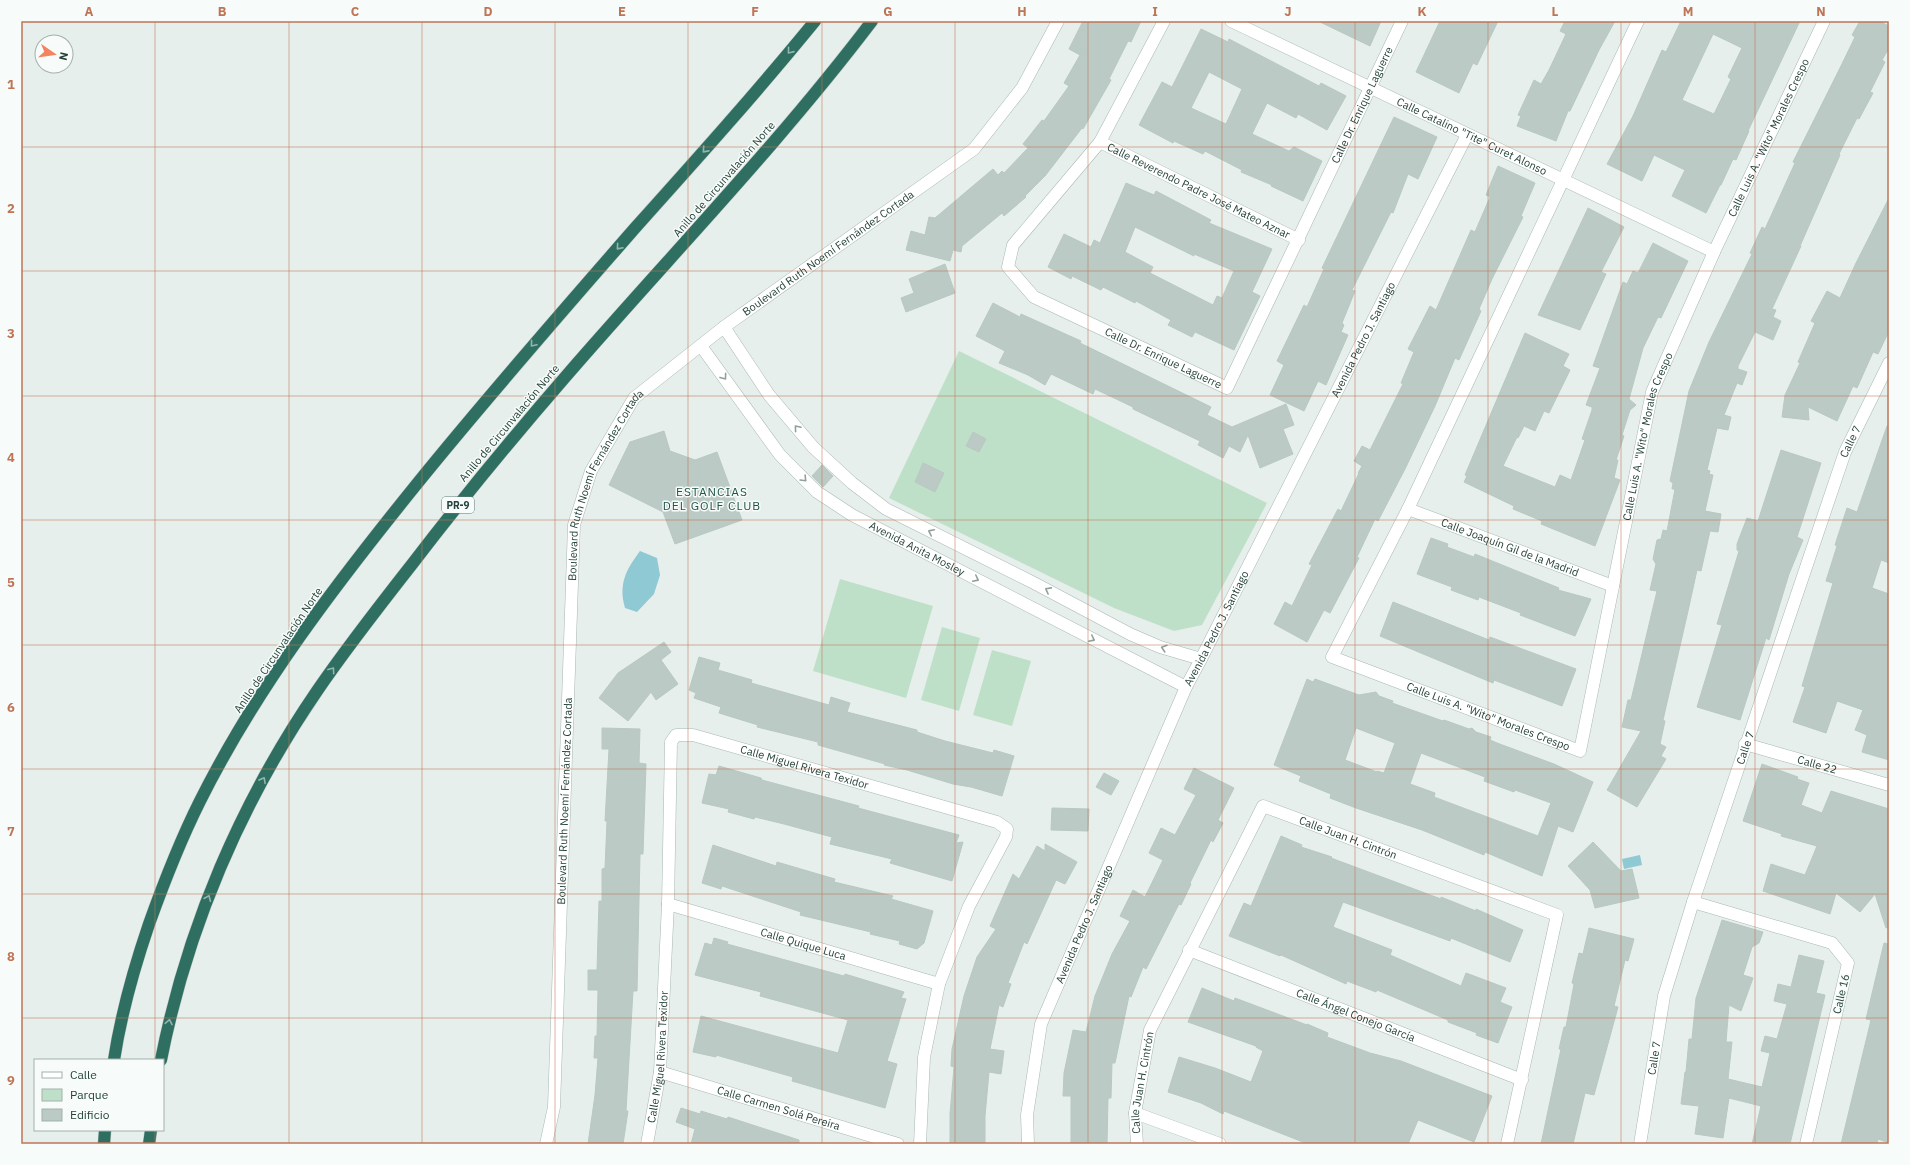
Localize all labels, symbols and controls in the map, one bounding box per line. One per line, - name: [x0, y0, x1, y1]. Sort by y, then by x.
- text: A: [85, 3, 94, 20]
- text: B: [218, 3, 227, 20]
- text: C: [351, 3, 360, 20]
- text: D: [483, 3, 493, 20]
- text: E: [618, 3, 626, 20]
- text: F: [751, 3, 759, 20]
- text: G: [883, 3, 893, 20]
- text: H: [1017, 3, 1027, 20]
- text: I: [1152, 3, 1158, 20]
- text: J: [1284, 3, 1292, 20]
- text: K: [1417, 3, 1427, 20]
- text: L: [1552, 3, 1559, 20]
- text: M: [1683, 3, 1693, 20]
- text: N: [1816, 3, 1826, 20]
- north arrow: [34, 34, 74, 74]
- street label: Calle Dr. Enrique Laguerre: [1328, 44, 1396, 166]
- one-way arrow: [788, 47, 795, 54]
- text: N: [56, 51, 71, 62]
- street label: Calle Luis A. "Wito" Morales Crespo: [1725, 56, 1812, 219]
- text: 1: [7, 76, 15, 93]
- street label: Calle Catalino "Tite" Curet Alonso: [1394, 94, 1549, 178]
- street label: Anillo de Circunvalación Norte: [670, 118, 778, 240]
- street label: Calle Reverendo Padre José Mateo Aznar: [1105, 140, 1292, 242]
- one-way arrow: [703, 145, 710, 153]
- street label: Boulevard Ruth Noemí Fernández Cortada: [740, 187, 917, 319]
- text: 2: [7, 200, 15, 217]
- one-way arrow: [616, 242, 623, 249]
- street label: Avenida Pedro J. Santiago: [1328, 279, 1398, 400]
- street label: Calle Dr. Enrique Laguerre: [1103, 324, 1224, 392]
- text: 3: [7, 325, 15, 342]
- one-way arrow: [530, 340, 537, 347]
- street label: Calle Luis A. "Wito" Morales Crespo: [1619, 350, 1676, 522]
- street label: Anillo de Circunvalación Norte: [456, 362, 562, 484]
- one-way arrow: [719, 373, 726, 380]
- street label: Boulevard Ruth Noemí Fernández Cortada: [565, 386, 646, 581]
- street label: Calle 7: [1837, 423, 1864, 459]
- one-way arrow: [794, 425, 801, 432]
- text: 4: [7, 449, 15, 466]
- one-way arrow: [799, 474, 807, 482]
- district label: ESTANCIAS DEL GOLF CLUB: [663, 484, 761, 513]
- road number: PR-9: [442, 497, 474, 513]
- street label: Calle Joaquín Gil de la Madrid: [1439, 515, 1581, 580]
- street label: Avenida Anita Mosley: [867, 518, 968, 579]
- one-way arrow: [928, 529, 936, 537]
- street label: Avenida Pedro J. Santiago: [1181, 568, 1252, 688]
- text: 5: [7, 574, 15, 591]
- one-way arrow: [972, 574, 980, 582]
- street label: Anillo de Circunvalación Norte: [231, 585, 325, 715]
- one-way arrow: [1044, 587, 1052, 595]
- one-way arrow: [1088, 634, 1095, 641]
- one-way arrow: [1161, 644, 1168, 652]
- one-way arrow: [327, 668, 334, 675]
- street label: Calle Luis A. "Wito" Morales Crespo: [1405, 679, 1572, 754]
- street label: Boulevard Ruth Noemí Fernández Cortada: [554, 697, 575, 905]
- text: 6: [7, 699, 15, 716]
- street label: Calle 7: [1733, 730, 1757, 766]
- street label: Calle Miguel Rivera Texidor: [739, 742, 870, 792]
- street label: Calle 22: [1796, 752, 1839, 777]
- one-way arrow: [259, 777, 266, 785]
- street label: Calle Juan H. Cintrón: [1297, 813, 1399, 862]
- text: 7: [7, 823, 15, 840]
- street label: Avenida Pedro J. Santiago: [1052, 863, 1116, 985]
- one-way arrow: [203, 894, 211, 901]
- street label: Calle Quique Luca: [759, 925, 848, 963]
- text: 8: [7, 948, 15, 965]
- street label: Calle 16: [1830, 973, 1852, 1015]
- street label: Calle Ángel Conejo García: [1294, 986, 1417, 1045]
- street label: Calle Miguel Rivera Texidor: [644, 991, 671, 1124]
- one-way arrow: [164, 1019, 172, 1025]
- street label: Calle Juan H. Cintrón: [1128, 1030, 1157, 1134]
- street label: Calle 7: [1644, 1040, 1664, 1076]
- legend: [34, 1059, 164, 1131]
- text: Calle: [70, 1067, 97, 1082]
- text: 9: [7, 1072, 15, 1089]
- street label: Calle Carmen Solá Pereira: [715, 1083, 842, 1133]
- text: Parque: [70, 1087, 109, 1102]
- text: Edificio: [70, 1107, 110, 1122]

